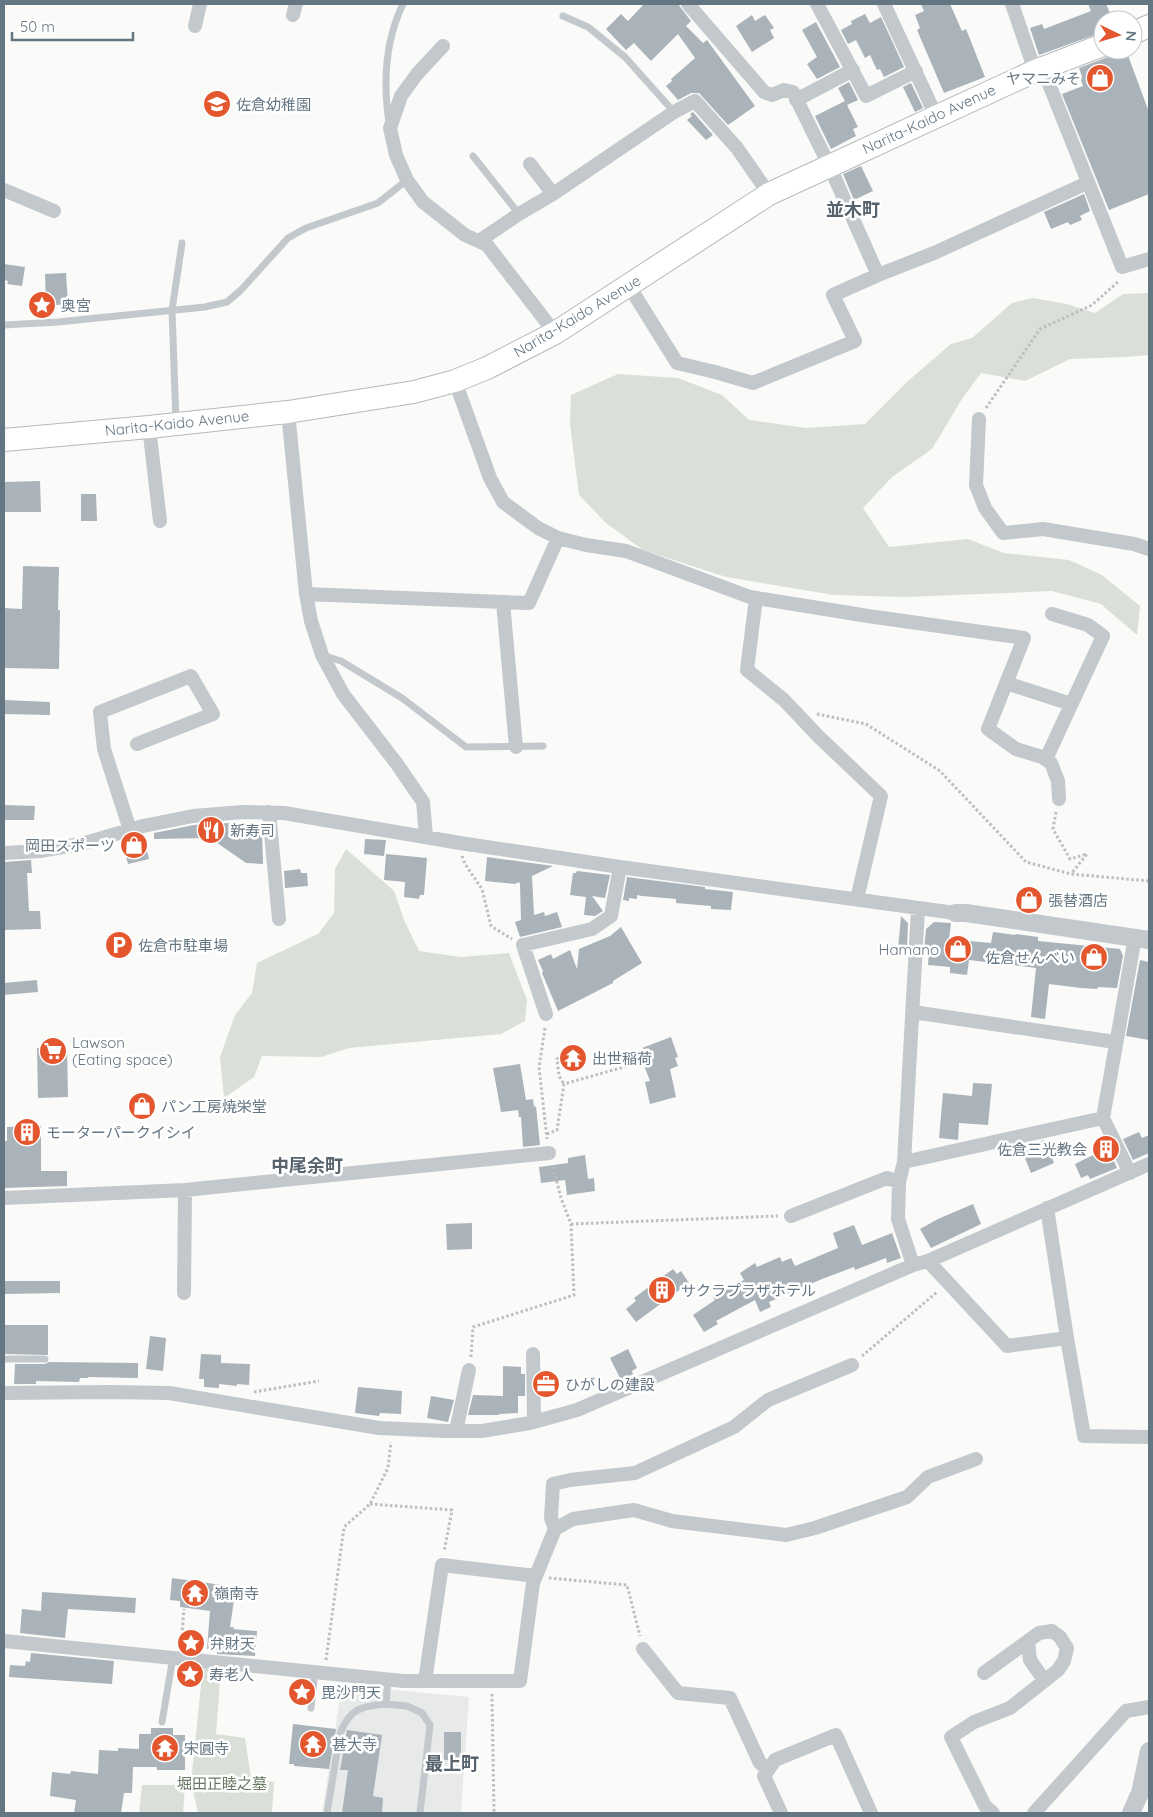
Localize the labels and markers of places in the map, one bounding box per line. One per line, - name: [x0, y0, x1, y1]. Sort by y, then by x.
- shop icon: ヤマニみそ: [1085, 63, 1115, 93]
- place label: ヤマニみそ: [1006, 69, 1081, 88]
- school or university icon: 佐倉幼稚園: [202, 89, 232, 119]
- place label: 佐倉幼稚園: [236, 95, 311, 114]
- place icon: 奥宮: [27, 290, 57, 320]
- place label: 奥宮: [61, 296, 91, 315]
- restaurant icon: 新寿司: [196, 815, 226, 845]
- place label: 新寿司: [230, 821, 275, 840]
- shop icon: 岡田スポーツ: [119, 830, 149, 860]
- place label: 岡田スポーツ: [25, 836, 115, 855]
- shop icon: 張替酒店: [1014, 885, 1044, 915]
- place label: 張替酒店: [1048, 891, 1108, 910]
- parking icon: 佐倉市駐車場: [104, 930, 134, 960]
- shop icon: Hamano: [943, 934, 973, 964]
- place label: 佐倉市駐車場: [138, 936, 228, 955]
- place label: Hamano: [879, 940, 939, 959]
- shop icon: 佐倉せんべい: [1079, 942, 1109, 972]
- place label: 佐倉せんべい: [985, 948, 1075, 967]
- place label: Lawson (Eating space): [72, 1033, 173, 1069]
- supermarket icon: Lawson (Eating space): [38, 1036, 68, 1066]
- temple icon: 出世稲荷: [558, 1043, 588, 1073]
- place label: 出世稲荷: [592, 1049, 652, 1068]
- shop icon: パン工房焼栄堂: [127, 1091, 157, 1121]
- place label: パン工房焼栄堂: [161, 1097, 267, 1116]
- building icon: モーターパークイシイ: [12, 1117, 42, 1147]
- place label: モーターパークイシイ: [46, 1123, 196, 1142]
- building icon: 佐倉三光教会: [1091, 1134, 1121, 1164]
- place label: 佐倉三光教会: [997, 1140, 1087, 1159]
- building icon: サクラプラザホテル: [647, 1275, 677, 1305]
- place label: サクラプラザホテル: [681, 1281, 816, 1300]
- office icon: ひがしの建設: [531, 1369, 561, 1399]
- place label: ひがしの建設: [565, 1375, 655, 1394]
- temple icon: 嶺南寺: [180, 1578, 210, 1608]
- place label: 嶺南寺: [214, 1584, 259, 1603]
- place icon: 弁財天: [176, 1628, 206, 1658]
- place label: 弁財天: [210, 1634, 255, 1653]
- place icon: 寿老人: [175, 1659, 205, 1689]
- place label: 寿老人: [209, 1665, 254, 1684]
- place icon: 毘沙門天: [287, 1677, 317, 1707]
- place label: 毘沙門天: [321, 1683, 381, 1702]
- temple icon: 甚大寺: [298, 1729, 328, 1759]
- temple icon: 宋圓寺: [150, 1733, 180, 1763]
- place label: 甚大寺: [332, 1735, 377, 1754]
- place label: 宋圓寺: [184, 1739, 229, 1758]

